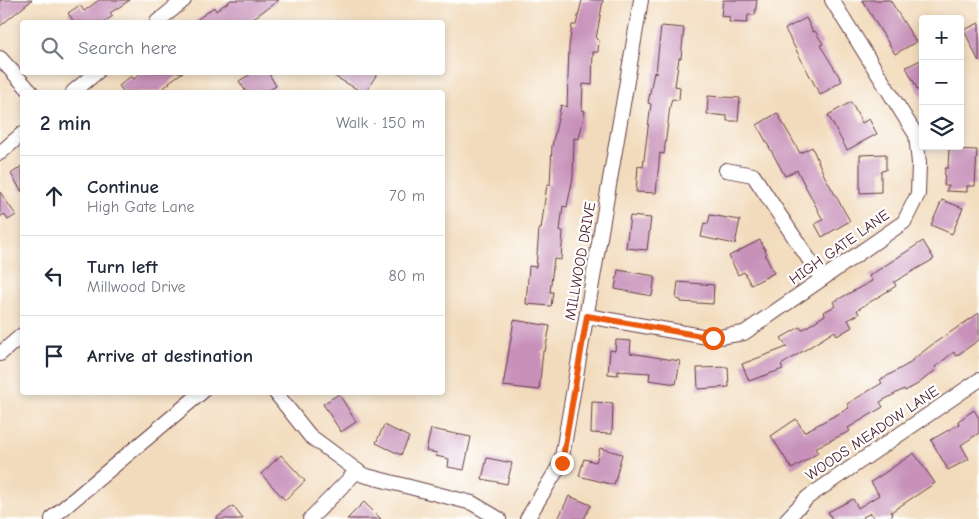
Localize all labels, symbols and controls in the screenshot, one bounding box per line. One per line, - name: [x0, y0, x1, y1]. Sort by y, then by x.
- map controls: [919, 15, 964, 150]
- button: +: [919, 15, 964, 60]
- search box: [20, 20, 445, 75]
- icon: search: [38, 34, 66, 62]
- text: Search here: [78, 37, 177, 59]
- button: −: [919, 60, 964, 105]
- button: layers: [919, 105, 964, 150]
- text: 2 min: [40, 111, 91, 135]
- text: Walk · 150 m: [336, 114, 425, 132]
- text: Continue: [87, 176, 159, 198]
- icon: ahead: [40, 182, 68, 210]
- text: 70 m: [389, 187, 425, 205]
- text: High Gate Lane: [87, 198, 195, 216]
- street label: MILLWOOD DRIVE: [561, 200, 599, 322]
- street label: HIGH GATE LANE: [785, 206, 893, 288]
- text: Turn left: [87, 256, 158, 278]
- icon: left: [40, 262, 68, 290]
- text: 80 m: [388, 267, 425, 285]
- text: Millwood Drive: [87, 278, 186, 296]
- route start: [702, 327, 725, 350]
- icon: arrive: [40, 342, 68, 370]
- text: Arrive at destination: [87, 345, 253, 367]
- street label: WOODS MEADOW LANE: [802, 382, 942, 484]
- route end: [551, 452, 574, 475]

